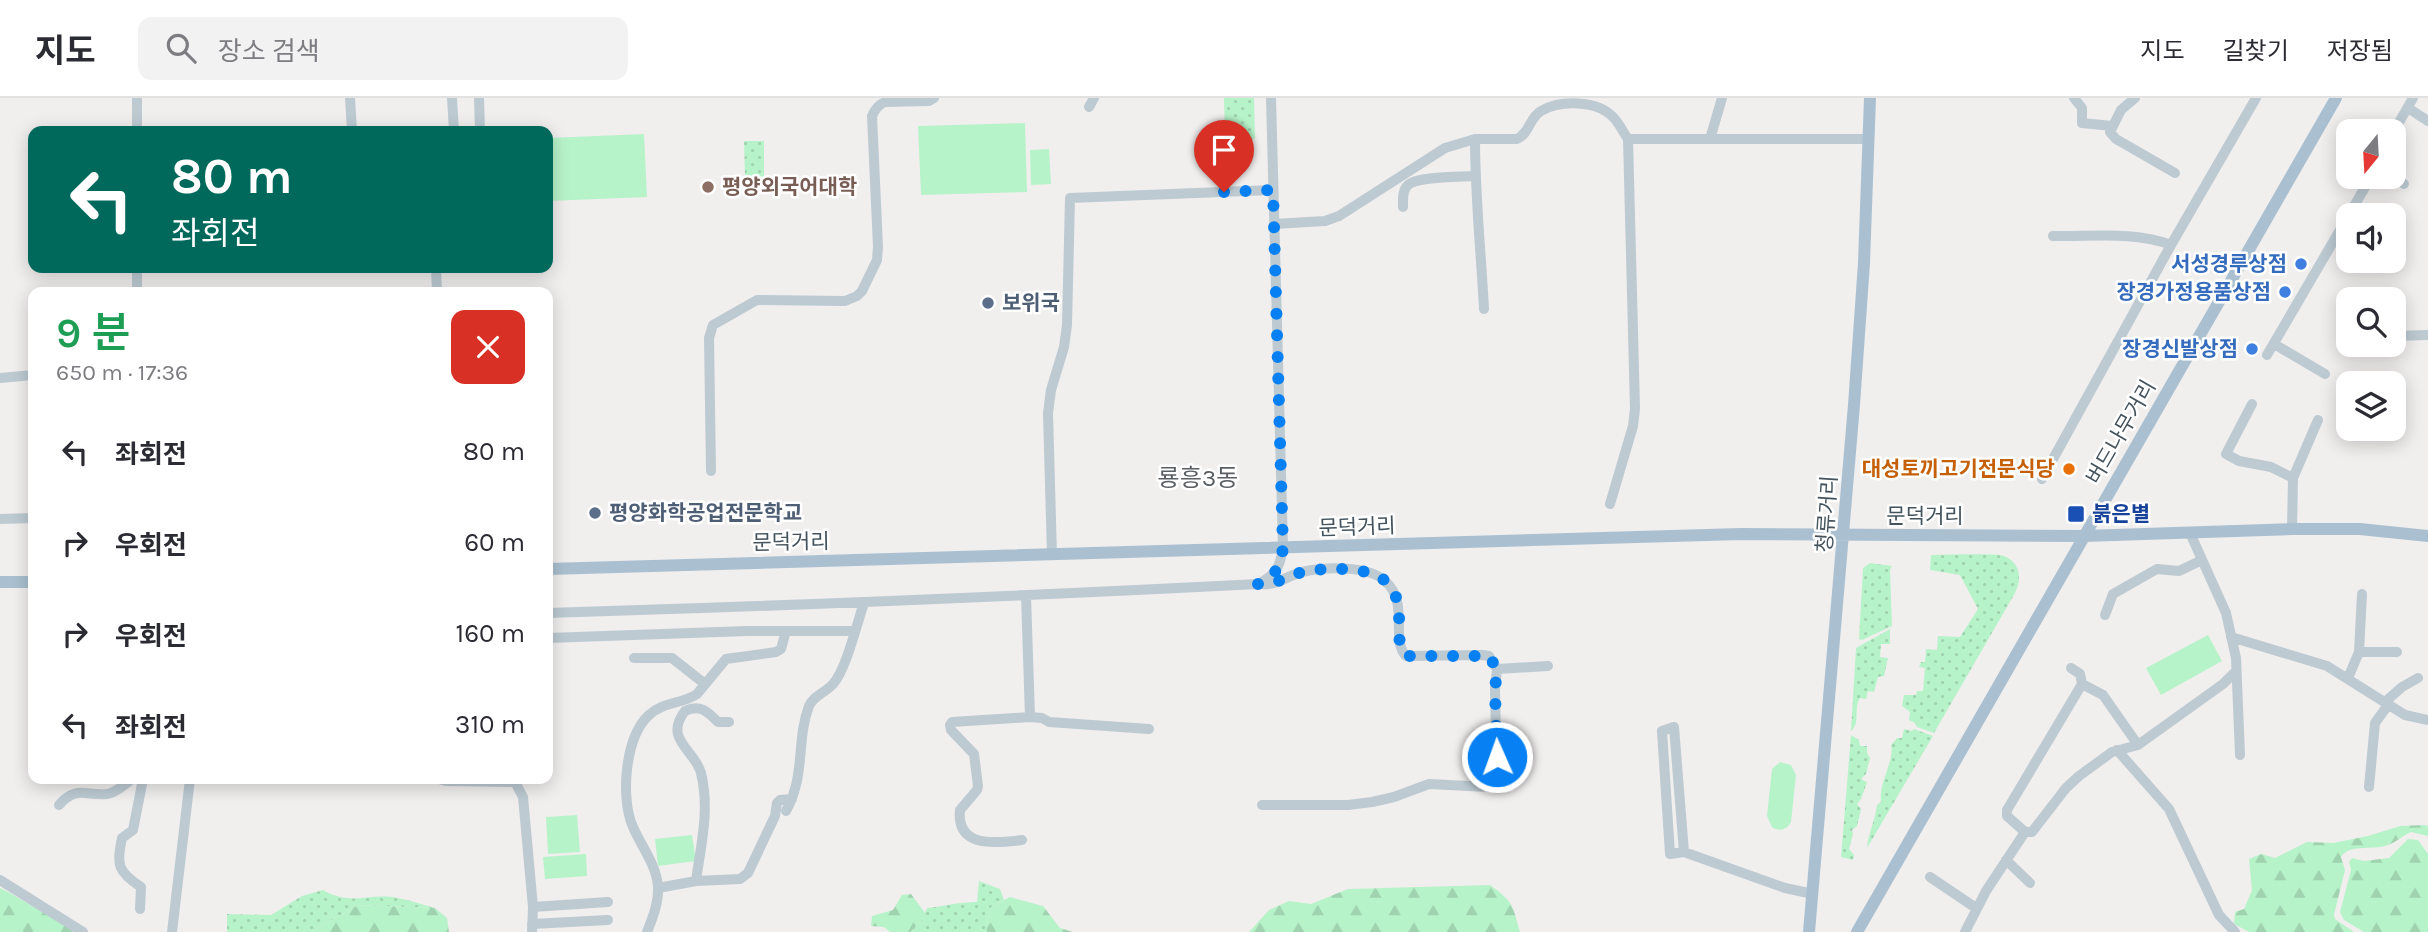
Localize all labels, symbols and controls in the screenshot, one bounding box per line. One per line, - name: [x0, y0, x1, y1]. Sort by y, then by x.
- search box: [138, 17, 628, 80]
- icon: search: [162, 29, 200, 67]
- text: 지도: [35, 32, 96, 70]
- text: 장소 검색: [218, 36, 320, 67]
- text: 지도: [2140, 37, 2185, 65]
- text: 길찾기: [2223, 37, 2289, 65]
- text: 저장됨: [2327, 37, 2393, 65]
- north arrow: [2336, 119, 2406, 189]
- map controls: [2336, 119, 2406, 441]
- pin: [1194, 120, 1254, 192]
- icon: arrive: [1205, 131, 1243, 169]
- text: 80 m: [171, 148, 293, 205]
- icon: left: [56, 154, 147, 245]
- place label: 평양외국어대학: [722, 175, 857, 199]
- marker: 평양외국어대학: [700, 179, 716, 195]
- button: sound: [2336, 203, 2406, 273]
- text: 좌회전: [171, 215, 259, 252]
- place label: 서성경루상점: [2171, 252, 2287, 276]
- marker: 서성경루상점: [2293, 256, 2309, 272]
- place label: 장경가정용품상점: [2116, 280, 2271, 304]
- marker: 장경가정용품상점: [2277, 284, 2293, 300]
- button: search: [2336, 287, 2406, 357]
- place label: 보위국: [1002, 291, 1060, 315]
- marker: 보위국: [980, 295, 996, 311]
- text: 9 분: [56, 308, 130, 358]
- button: close: [451, 310, 525, 384]
- place label: 장경신발상점: [2122, 337, 2238, 361]
- marker: 장경신발상점: [2244, 341, 2260, 357]
- text: 650 m · 17:36: [56, 359, 188, 386]
- button: layers: [2336, 371, 2406, 441]
- street label: 버드나무거리: [2082, 376, 2160, 488]
- icon: left: [56, 433, 94, 471]
- text: 80 m: [463, 436, 525, 467]
- text: 좌회전: [115, 439, 187, 470]
- place label: 대성토끼고기전문식당: [1862, 457, 2055, 481]
- marker: 대성토끼고기전문식당: [2061, 461, 2077, 477]
- district label: 룡흥3동: [1158, 464, 1238, 492]
- street label: 청류거리: [1812, 475, 1842, 553]
- place label: 평양화학공업전문학교: [609, 501, 802, 525]
- place label: 붉은별: [2092, 502, 2150, 526]
- street label: 문덕거리: [1886, 504, 1964, 528]
- marker: 붉은별: [2066, 504, 2086, 524]
- marker: 평양화학공업전문학교: [587, 505, 603, 521]
- street label: 문덕거리: [1318, 514, 1396, 540]
- icon: right: [56, 524, 94, 562]
- text: 60 m: [464, 527, 525, 558]
- street label: 문덕거리: [752, 529, 830, 555]
- text: 우회전: [115, 530, 187, 561]
- icon: right: [56, 615, 94, 653]
- text: 160 m: [456, 618, 525, 649]
- text: 우회전: [115, 621, 187, 652]
- icon: left: [56, 706, 94, 744]
- text: 310 m: [455, 709, 525, 740]
- text: 좌회전: [115, 712, 187, 743]
- position arrow: [1460, 720, 1534, 794]

